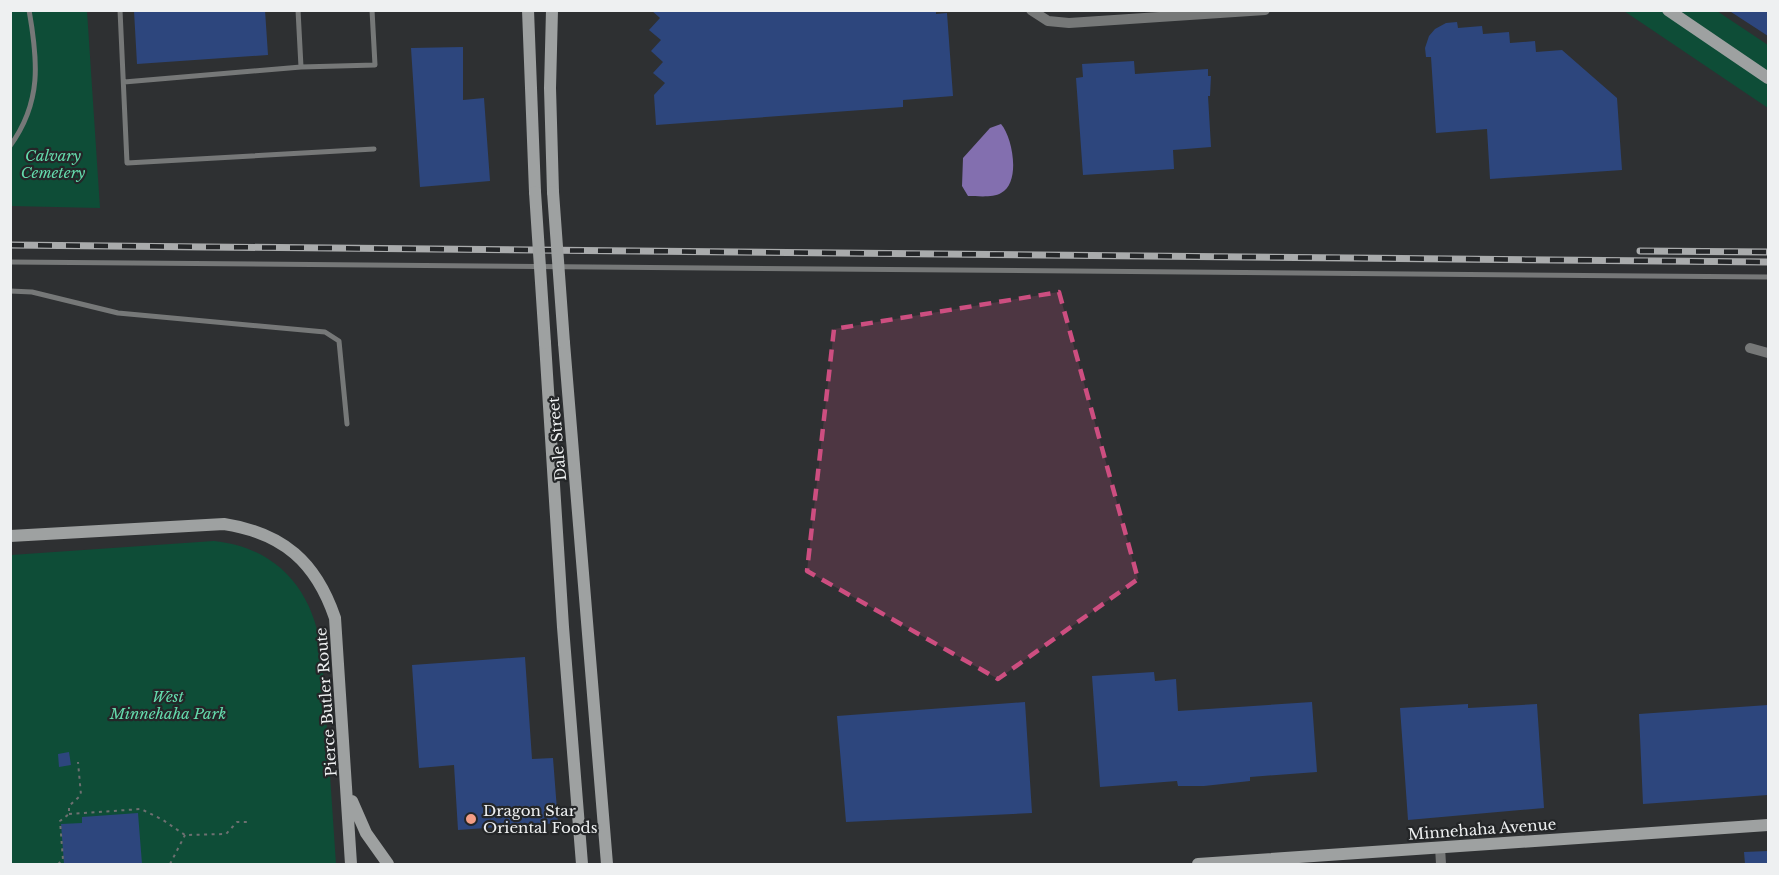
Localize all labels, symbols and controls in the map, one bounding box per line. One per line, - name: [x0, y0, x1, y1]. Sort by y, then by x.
- park label: Calvary Cemetery: [21, 146, 86, 182]
- street label: Dale Street: [544, 396, 570, 482]
- street label: Pierce Butler Route: [311, 627, 341, 777]
- park label: West Minnehaha Park: [109, 687, 226, 723]
- place label: Dragon Star Oriental Foods: [483, 801, 598, 837]
- marker: Dragon Star Oriental Foods: [464, 812, 478, 826]
- street label: Minnehaha Avenue: [1407, 814, 1557, 844]

